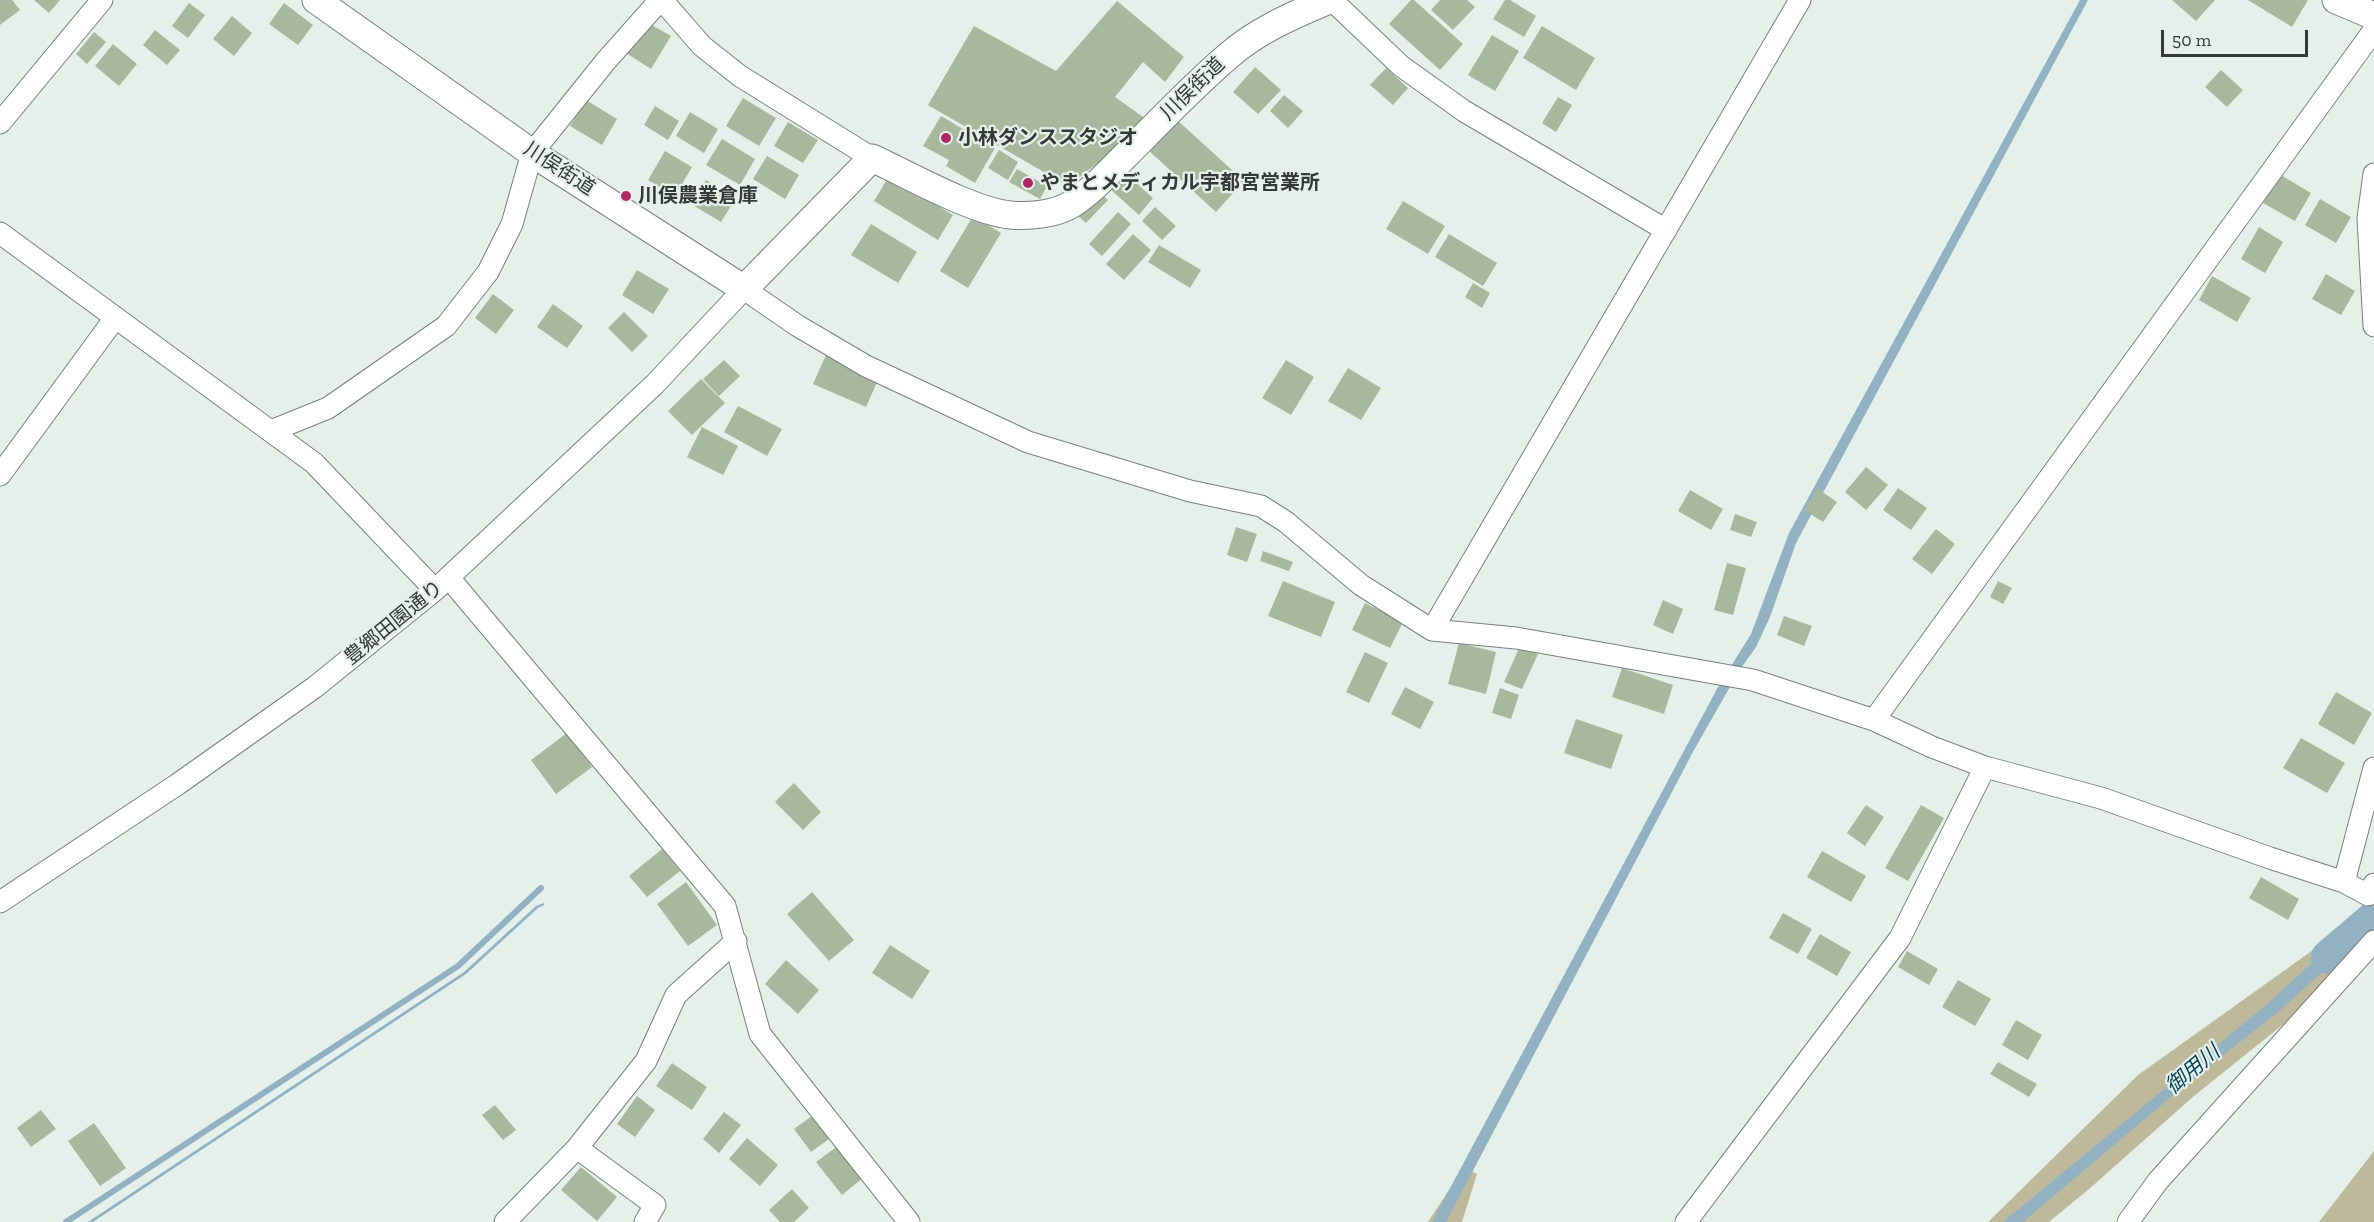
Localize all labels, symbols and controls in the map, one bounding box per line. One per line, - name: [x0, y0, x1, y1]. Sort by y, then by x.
- scale bar: [2164, 18, 2311, 56]
- text: 50 m: [2172, 29, 2211, 51]
- street label: 川俣街道: [1156, 53, 1230, 125]
- place label: 小林ダンススタジオ: [958, 126, 1138, 150]
- marker: 小林ダンススタジオ: [939, 131, 953, 145]
- street label: 川俣街道: [519, 137, 599, 201]
- place label: やまとメディカル宇都宮営業所: [1040, 171, 1320, 195]
- marker: やまとメディカル宇都宮営業所: [1021, 176, 1035, 190]
- place label: 川俣農業倉庫: [638, 184, 758, 208]
- marker: 川俣農業倉庫: [619, 189, 633, 203]
- street label: 豊郷田園通り: [340, 576, 448, 670]
- water label: 御用川: [2161, 1040, 2225, 1100]

